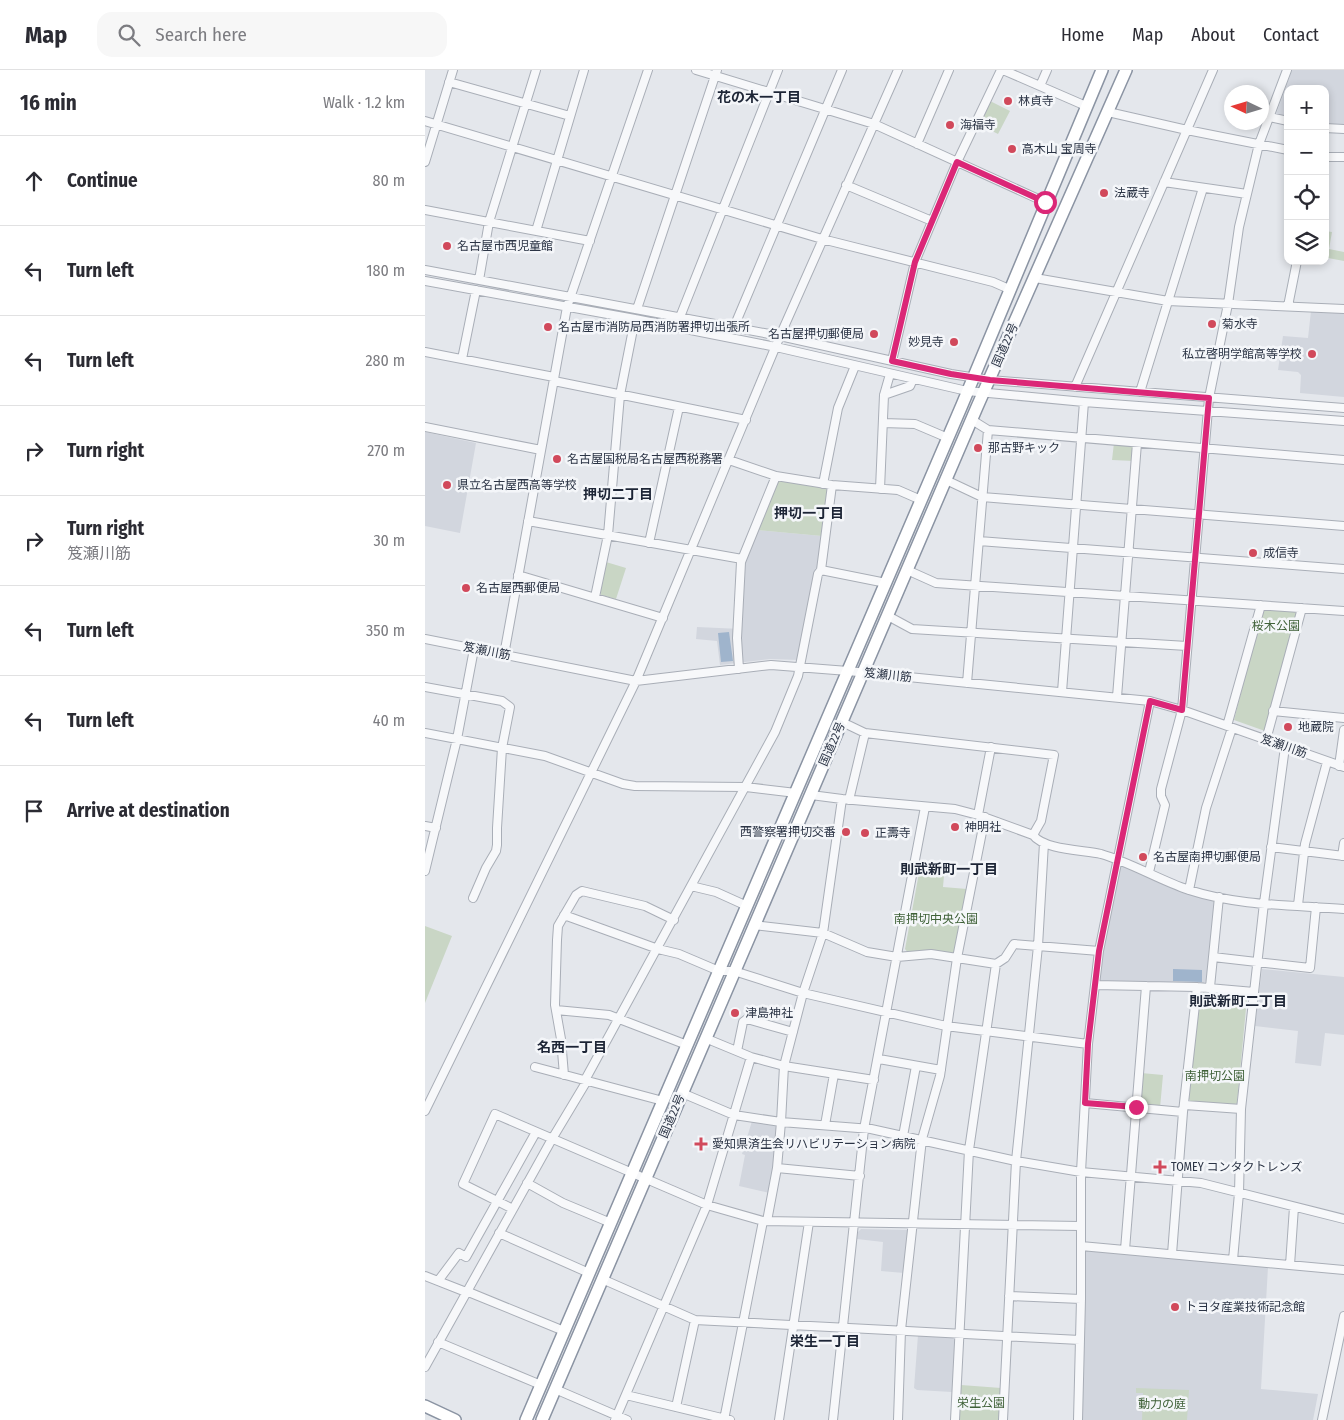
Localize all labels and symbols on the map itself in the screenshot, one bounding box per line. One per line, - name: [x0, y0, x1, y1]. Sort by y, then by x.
- north arrow: [1224, 85, 1269, 130]
- district label: 花の木一丁目: [717, 89, 801, 106]
- place label: 林貞寺: [1018, 94, 1054, 108]
- marker: 林貞寺: [1002, 95, 1014, 107]
- place label: 海福寺: [960, 118, 996, 132]
- marker: 海福寺: [944, 119, 956, 131]
- place label: 高木山 宝周寺: [1022, 142, 1097, 156]
- marker: 高木山 宝周寺: [1006, 143, 1018, 155]
- place label: 法蔵寺: [1114, 186, 1150, 200]
- marker: 法蔵寺: [1098, 187, 1110, 199]
- route start: [1034, 191, 1057, 214]
- place label: 名古屋市西児童館: [457, 239, 553, 253]
- marker: 名古屋市西児童館: [441, 240, 453, 252]
- place label: 菊水寺: [1222, 317, 1258, 331]
- marker: 菊水寺: [1206, 318, 1218, 330]
- place label: 名古屋市消防局西消防署押切出張所: [558, 320, 750, 334]
- marker: 名古屋市消防局西消防署押切出張所: [542, 321, 554, 333]
- street label: 国道22号: [989, 321, 1021, 369]
- place label: 名古屋押切郵便局: [768, 327, 864, 341]
- marker: 名古屋押切郵便局: [868, 328, 880, 340]
- place label: 妙見寺: [908, 335, 944, 349]
- marker: 妙見寺: [948, 336, 960, 348]
- place label: 私立啓明学館高等学校: [1182, 347, 1302, 361]
- marker: 私立啓明学館高等学校: [1306, 348, 1318, 360]
- place label: 那古野キック: [988, 441, 1060, 455]
- marker: 那古野キック: [972, 442, 984, 454]
- place label: 名古屋国税局名古屋西税務署: [567, 452, 723, 466]
- marker: 名古屋国税局名古屋西税務署: [551, 453, 563, 465]
- place label: 県立名古屋西高等学校: [457, 478, 577, 492]
- marker: 県立名古屋西高等学校: [441, 479, 453, 491]
- district label: 押切二丁目: [583, 486, 653, 503]
- district label: 押切一丁目: [774, 505, 844, 522]
- place label: 成信寺: [1263, 546, 1299, 560]
- marker: 成信寺: [1247, 547, 1259, 559]
- place label: 名古屋西郵便局: [476, 581, 560, 595]
- marker: 名古屋西郵便局: [460, 582, 472, 594]
- park label: 桜木公園: [1252, 619, 1300, 633]
- street label: 笈瀬川筋: [462, 640, 512, 662]
- street label: 笈瀬川筋: [863, 666, 913, 684]
- street label: 国道22号: [816, 720, 848, 768]
- place label: 地蔵院: [1298, 720, 1334, 734]
- marker: 地蔵院: [1282, 721, 1294, 733]
- street label: 笈瀬川筋: [1259, 732, 1309, 760]
- place label: 神明社: [965, 820, 1001, 834]
- marker: 神明社: [949, 821, 961, 833]
- place label: 西警察署押切交番: [740, 825, 836, 839]
- marker: 西警察署押切交番: [840, 826, 852, 838]
- place label: 正壽寺: [875, 826, 911, 840]
- marker: 正壽寺: [859, 827, 871, 839]
- place label: 名古屋南押切郵便局: [1153, 850, 1261, 864]
- marker: 名古屋南押切郵便局: [1137, 851, 1149, 863]
- district label: 則武新町一丁目: [900, 861, 998, 878]
- park label: 南押切中央公園: [894, 912, 978, 926]
- district label: 則武新町二丁目: [1189, 993, 1287, 1010]
- place label: 津島神社: [745, 1006, 793, 1020]
- marker: 津島神社: [729, 1007, 741, 1019]
- district label: 名西一丁目: [537, 1039, 607, 1056]
- park label: 南押切公園: [1185, 1069, 1245, 1083]
- street label: 国道22号: [656, 1092, 688, 1140]
- route end: [1125, 1096, 1148, 1119]
- marker: 愛知県済生会リハビリテーション病院: [694, 1137, 708, 1151]
- place label: 愛知県済生会リハビリテーション病院: [712, 1137, 916, 1151]
- marker: TOMEY コンタクトレンズ: [1153, 1160, 1167, 1174]
- place label: TOMEY コンタクトレンズ: [1171, 1160, 1302, 1174]
- place label: トヨタ産業技術記念館: [1185, 1300, 1305, 1314]
- marker: トヨタ産業技術記念館: [1169, 1301, 1181, 1313]
- district label: 栄生一丁目: [790, 1333, 860, 1350]
- park label: 栄生公園: [957, 1396, 1005, 1410]
- park label: 動力の庭: [1138, 1397, 1186, 1411]

